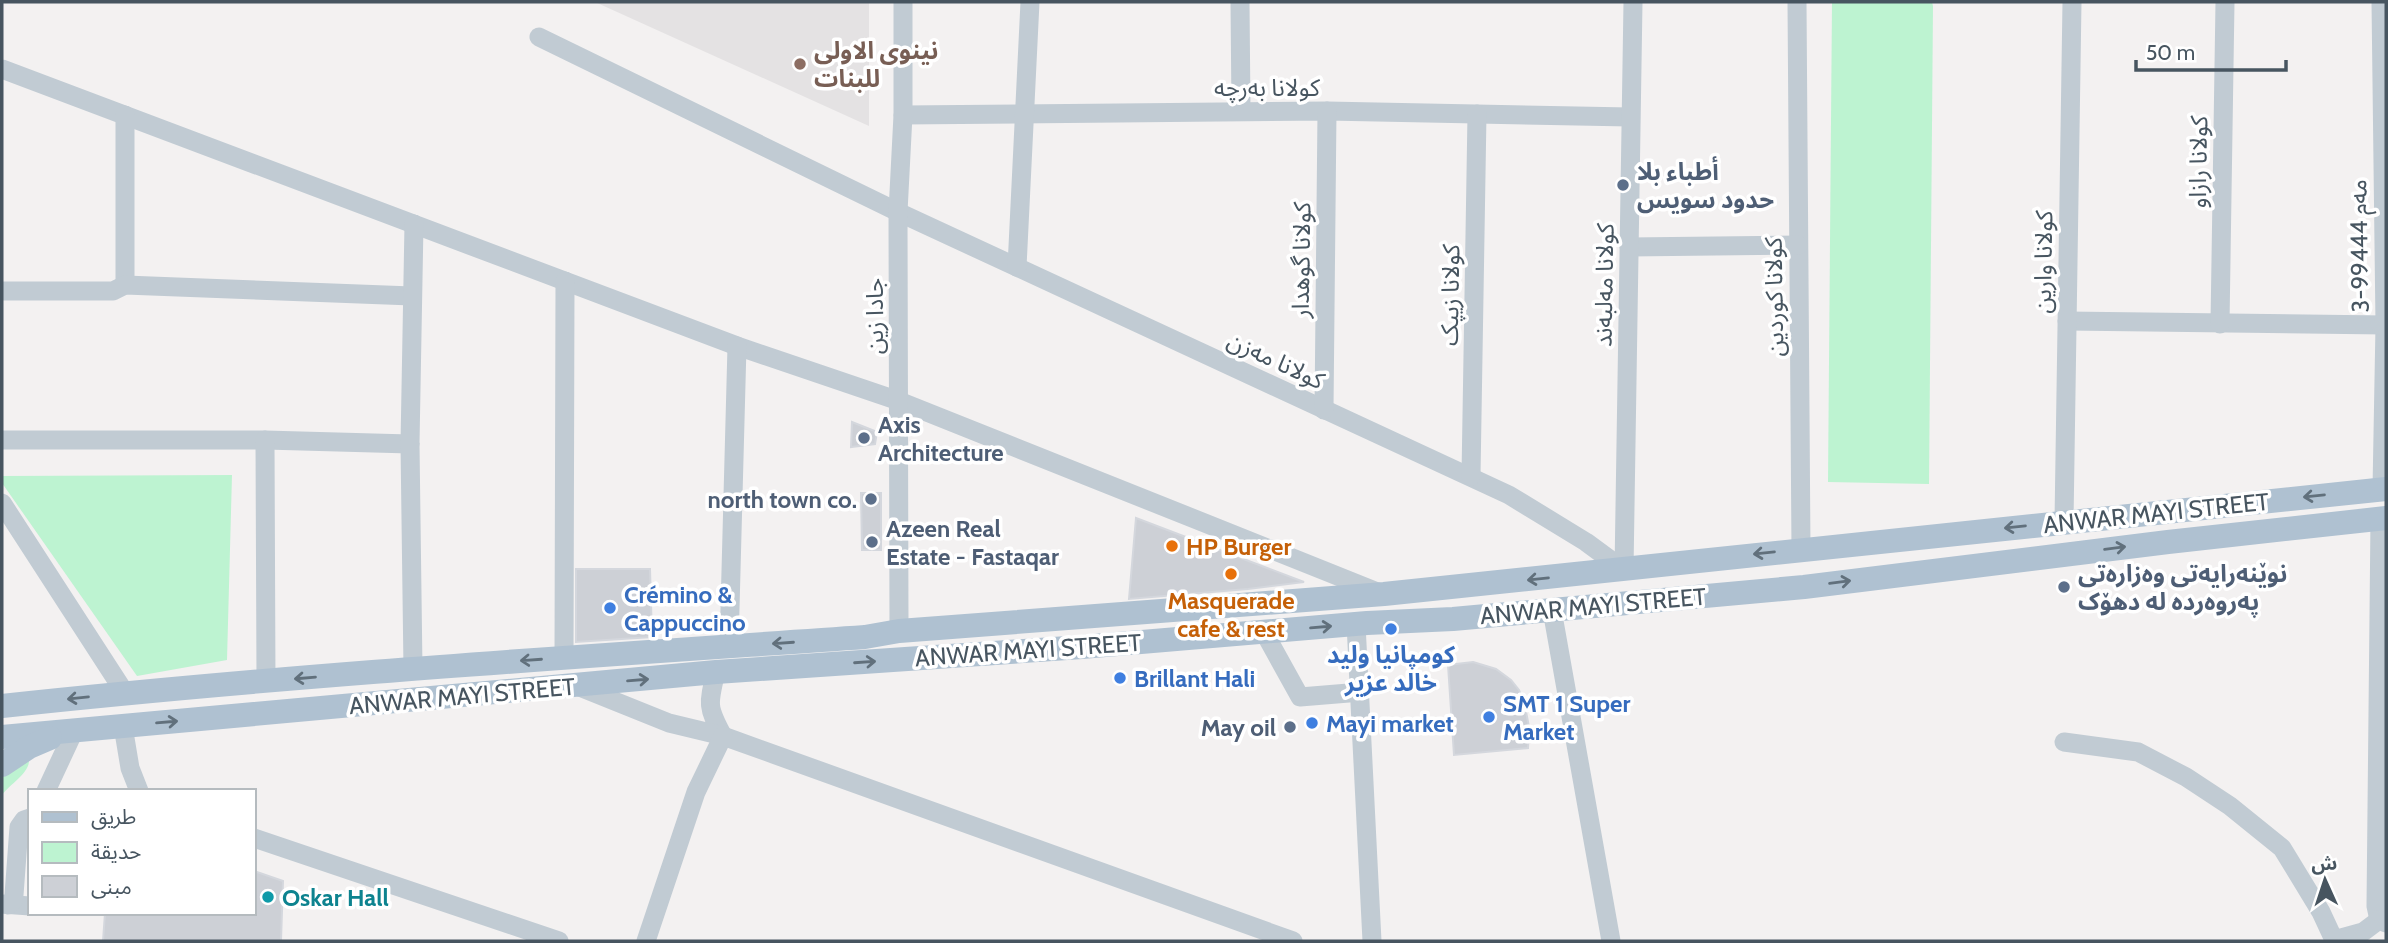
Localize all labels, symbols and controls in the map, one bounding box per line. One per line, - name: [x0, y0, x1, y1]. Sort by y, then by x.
- scale bar: [2136, 28, 2286, 72]
- place label: نينوى الاولى للبنات: [814, 36, 938, 93]
- text: 50 m: [2146, 40, 2195, 65]
- marker: نينوى الاولى للبنات: [792, 56, 808, 72]
- street label: کولانا بەرچە: [1214, 73, 1321, 103]
- street label: کولانا رازاو: [2183, 114, 2213, 209]
- place label: أطباء بلا حدود سويس: [1637, 156, 1774, 214]
- marker: أطباء بلا حدود سويس: [1615, 177, 1631, 193]
- street label: مەم 99444-3: [2343, 179, 2379, 313]
- street label: کولانا گوهدار: [1285, 200, 1317, 319]
- street label: کولانا وارین: [2028, 209, 2058, 314]
- street label: کولانا مەلبەند: [1588, 222, 1620, 347]
- street label: کولانا کوردین: [1758, 236, 1790, 357]
- street label: کولانا زیپک: [1435, 243, 1467, 346]
- street label: جادا زین: [860, 278, 889, 354]
- street label: کولانا مەزن: [1223, 325, 1330, 395]
- place label: Axis Architecture: [878, 410, 1004, 467]
- marker: Axis Architecture: [856, 430, 872, 446]
- place label: north town co.: [708, 485, 857, 514]
- street label: ANWAR MAYI STREET: [2042, 487, 2270, 539]
- one-way arrow: [2303, 490, 2326, 503]
- marker: north town co.: [863, 491, 879, 507]
- place label: Azeen Real Estate - Fastaqar: [886, 514, 1059, 571]
- one-way arrow: [2004, 521, 2027, 534]
- place label: HP Burger: [1186, 532, 1291, 561]
- marker: Azeen Real Estate - Fastaqar: [864, 534, 880, 550]
- marker: HP Burger: [1164, 538, 1180, 554]
- one-way arrow: [2103, 542, 2126, 555]
- one-way arrow: [1753, 547, 1776, 560]
- place label: نوێنەرایەتی وەزارەتی پەروەردە لە دهۆک: [2078, 559, 2287, 617]
- marker: Masquerade cafe & rest: [1223, 566, 1239, 582]
- one-way arrow: [1527, 572, 1550, 585]
- one-way arrow: [1829, 576, 1851, 589]
- marker: نوێنەرایەتی وەزارەتی پەروەردە لە دهۆک: [2056, 579, 2072, 595]
- place label: Crémino & Cappuccino: [624, 580, 746, 637]
- street label: ANWAR MAYI STREET: [1479, 582, 1707, 630]
- place label: Masquerade cafe & rest: [1167, 586, 1295, 643]
- marker: Crémino & Cappuccino: [602, 600, 618, 616]
- one-way arrow: [1309, 620, 1332, 633]
- marker: كومپانيا وليد خالد عزير: [1383, 621, 1399, 637]
- street label: ANWAR MAYI STREET: [914, 628, 1142, 672]
- one-way arrow: [772, 636, 795, 649]
- place label: كومپانيا وليد خالد عزير: [1327, 640, 1456, 697]
- one-way arrow: [521, 654, 543, 667]
- one-way arrow: [853, 655, 876, 668]
- place label: Brillant Hali: [1134, 664, 1255, 693]
- marker: Brillant Hali: [1112, 670, 1128, 686]
- one-way arrow: [294, 672, 316, 685]
- street label: ANWAR MAYI STREET: [348, 672, 576, 720]
- one-way arrow: [626, 673, 649, 686]
- place label: SMT 1 Super Market: [1503, 689, 1630, 746]
- one-way arrow: [67, 691, 90, 704]
- place label: Mayi market: [1326, 709, 1454, 738]
- marker: SMT 1 Super Market: [1481, 709, 1497, 725]
- place label: May oil: [1201, 713, 1276, 742]
- one-way arrow: [156, 715, 178, 728]
- marker: Mayi market: [1304, 715, 1320, 731]
- marker: May oil: [1282, 719, 1298, 735]
- legend: [28, 789, 256, 915]
- text: طريق: [91, 804, 136, 830]
- text: حديقة: [91, 839, 141, 864]
- north arrow: [2290, 845, 2360, 915]
- text: ش: [2311, 851, 2338, 876]
- text: مبنى: [91, 874, 132, 899]
- place label: Oskar Hall: [282, 883, 389, 912]
- marker: Oskar Hall: [260, 889, 276, 905]

